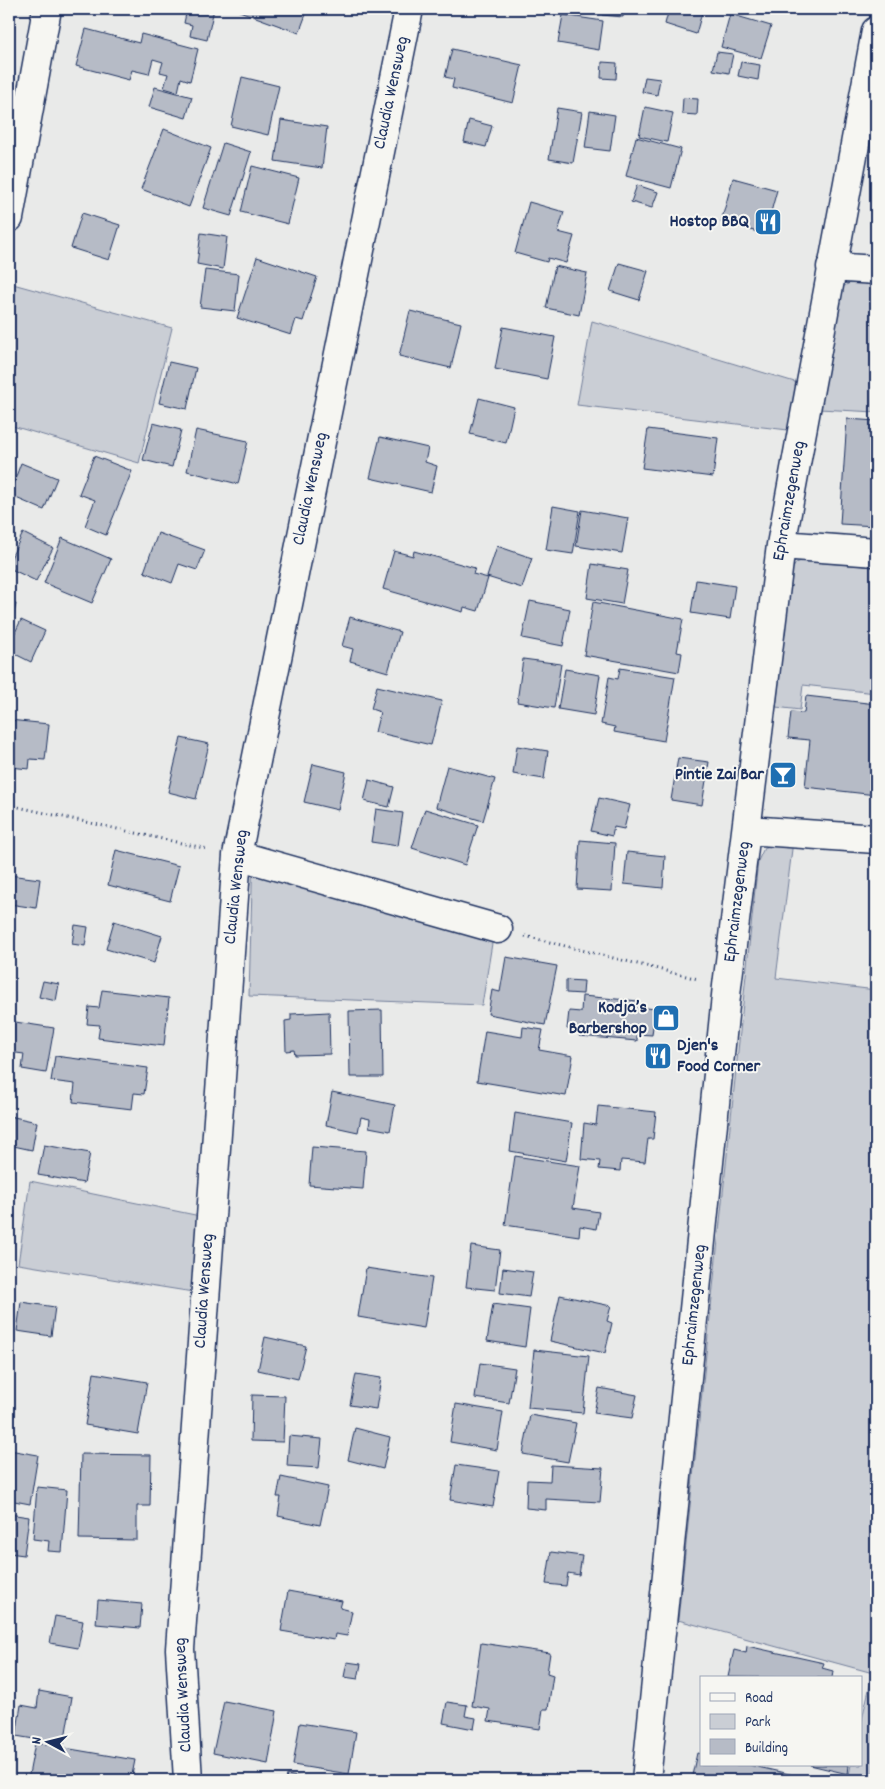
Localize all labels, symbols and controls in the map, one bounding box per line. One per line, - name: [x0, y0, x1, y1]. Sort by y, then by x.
- street label: Claudia Wensweg: [368, 34, 416, 152]
- restaurant icon: Hostop BBQ: [753, 207, 783, 237]
- place label: Hostop BBQ: [670, 210, 750, 235]
- street label: Claudia Wensweg: [287, 430, 335, 548]
- street label: Ephraimzegenweg: [767, 439, 813, 563]
- bar icon: Pintie Zai Bar: [768, 760, 798, 790]
- place label: Pintie Zai Bar: [675, 763, 764, 788]
- street label: Claudia Wensweg: [219, 828, 255, 946]
- street label: Ephraimzegenweg: [718, 840, 758, 964]
- place label: Kodja’s Barbershop: [569, 996, 647, 1042]
- shop icon: Kodja’s Barbershop: [651, 1003, 681, 1033]
- place label: Djen's Food Corner: [677, 1034, 760, 1080]
- restaurant icon: Djen's Food Corner: [643, 1041, 673, 1071]
- street label: Claudia Wensweg: [189, 1233, 221, 1349]
- street label: Ephraimzegenweg: [676, 1243, 714, 1367]
- street label: Claudia Wensweg: [168, 1637, 199, 1753]
- legend: [700, 1676, 862, 1766]
- text: Road: [745, 1688, 773, 1710]
- text: Park: [745, 1712, 771, 1734]
- north arrow: [22, 1716, 72, 1766]
- text: N: [27, 1736, 47, 1745]
- text: Building: [745, 1738, 788, 1760]

